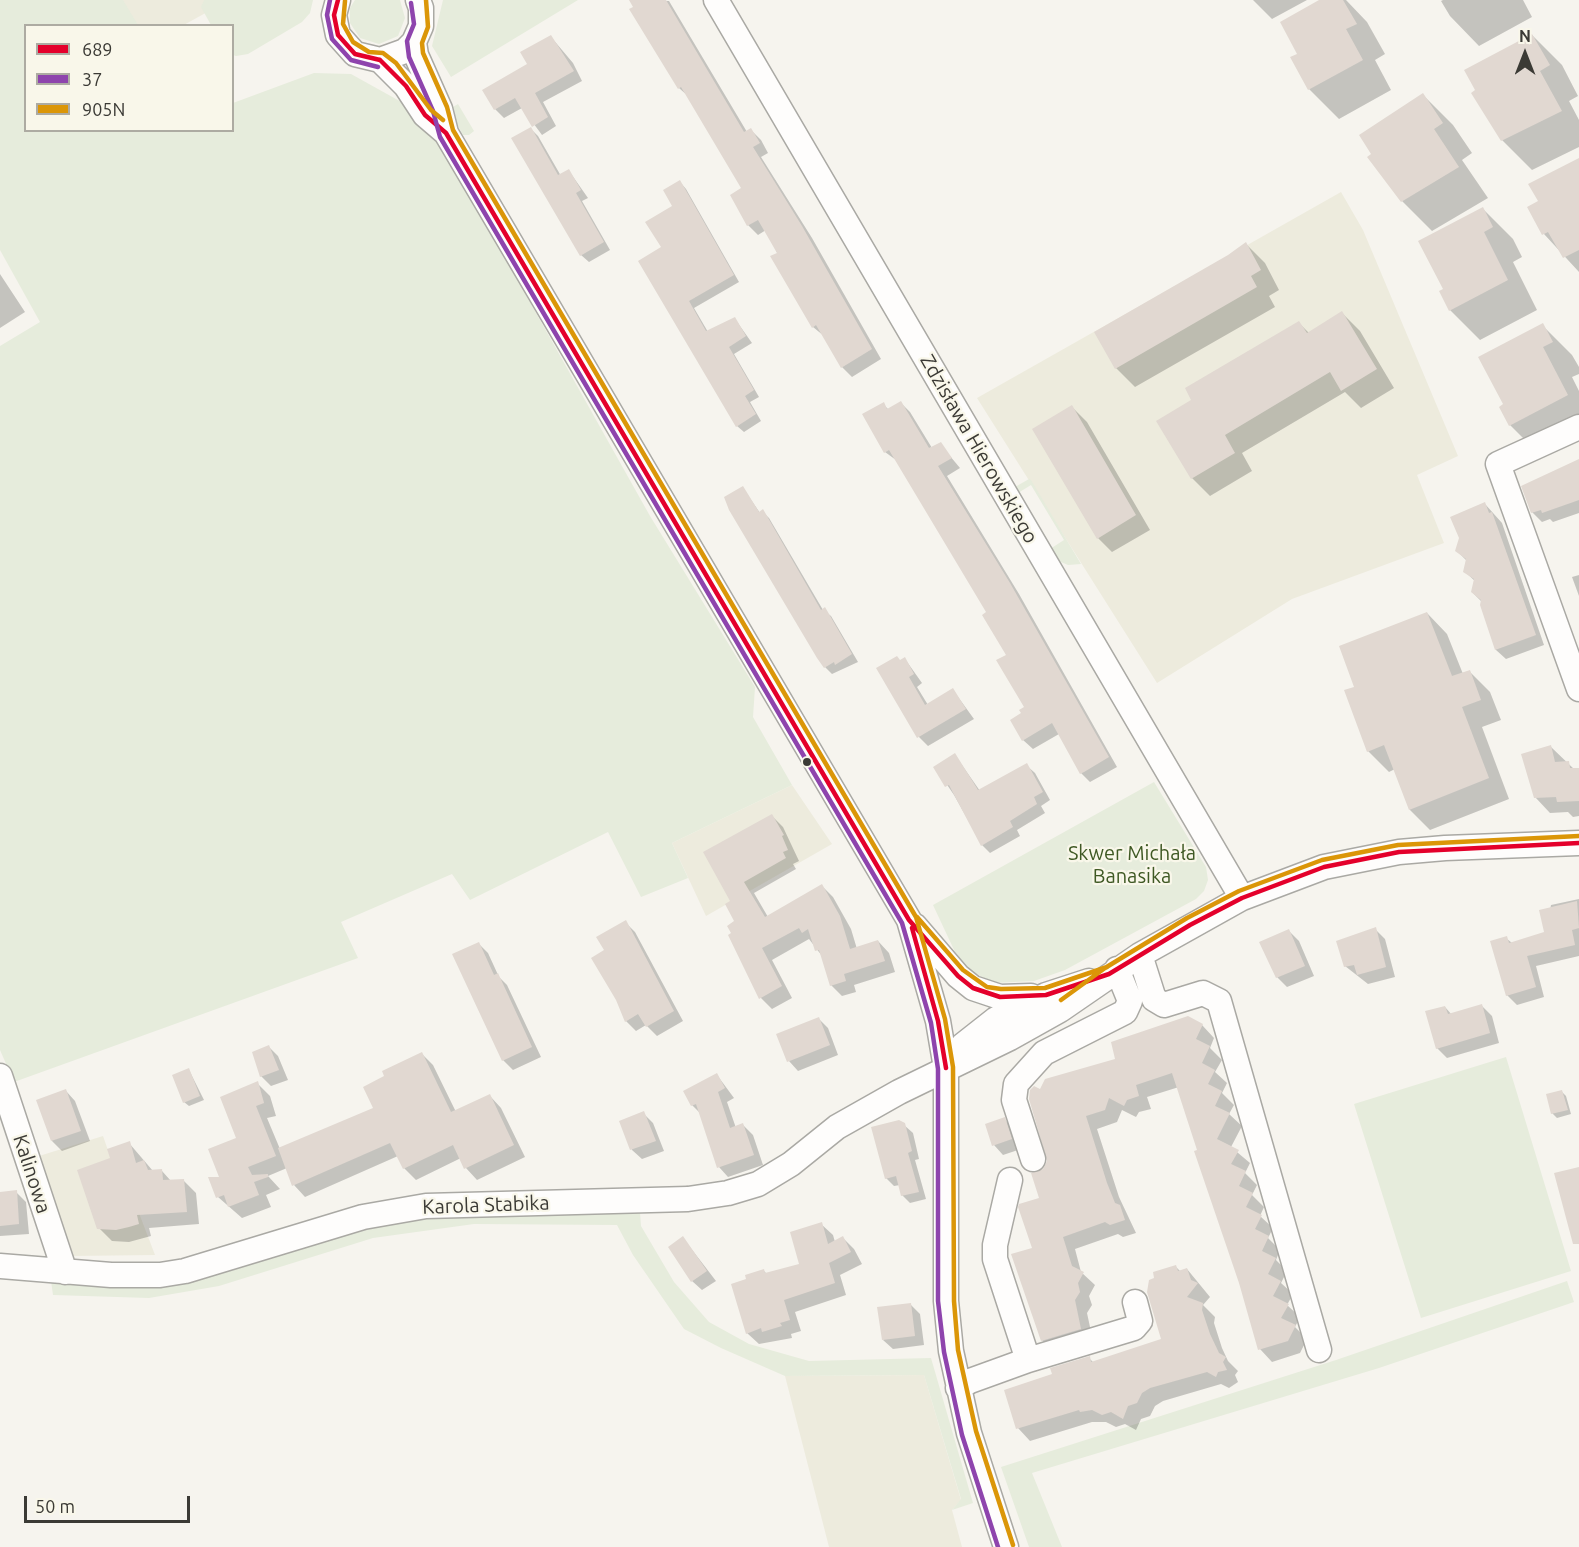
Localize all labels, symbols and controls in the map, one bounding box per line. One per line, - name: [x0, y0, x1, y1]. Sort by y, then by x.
- legend: [24, 24, 234, 132]
- north arrow: [1495, 24, 1555, 84]
- text: N: [1519, 27, 1531, 45]
- text: 689: [82, 39, 112, 59]
- text: 37: [82, 69, 102, 89]
- text: 905N: [82, 99, 125, 119]
- street label: Zdzisława Hierowskiego: [915, 350, 1043, 548]
- unlabelled marker: [801, 756, 813, 768]
- park label: Skwer Michała Banasika: [1068, 841, 1196, 888]
- street label: Kalinowa: [8, 1132, 56, 1216]
- street label: Karola Stabika: [422, 1191, 550, 1219]
- scale bar: [27, 1484, 194, 1522]
- text: 50 m: [35, 1496, 75, 1516]

